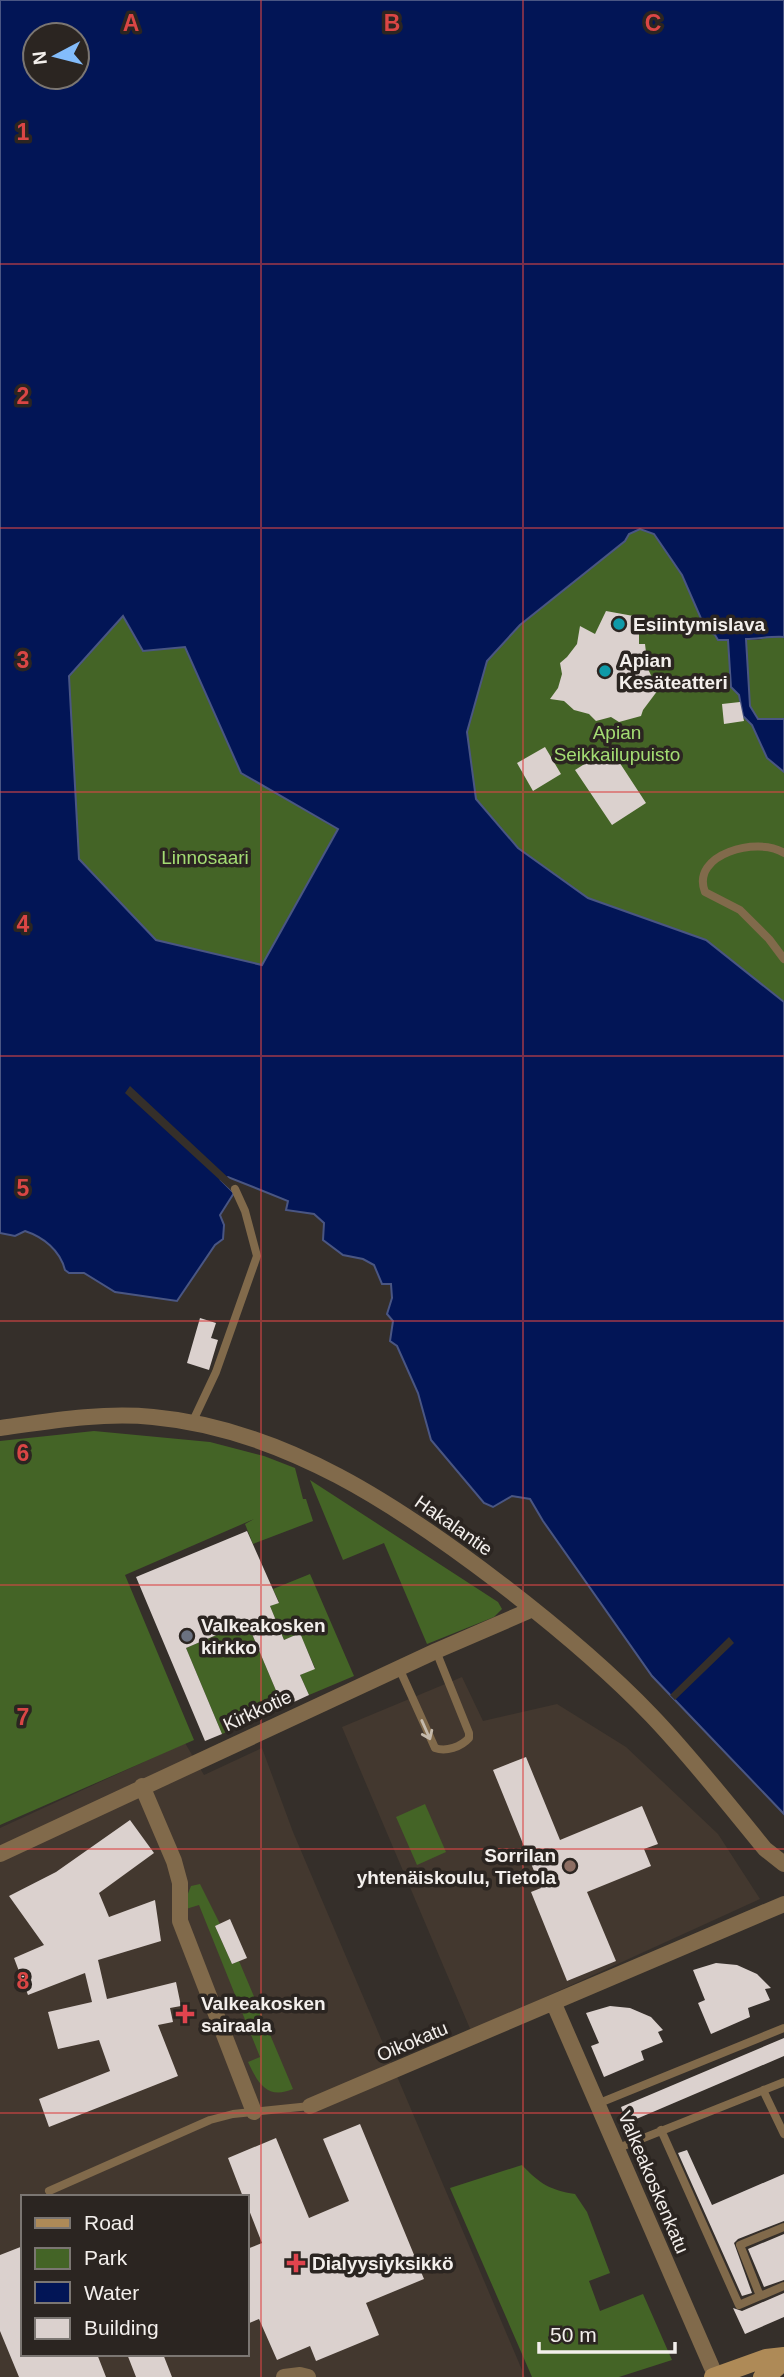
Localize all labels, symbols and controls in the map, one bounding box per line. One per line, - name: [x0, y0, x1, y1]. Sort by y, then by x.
- text: A: [123, 10, 139, 36]
- text: B: [384, 10, 400, 36]
- text: C: [645, 10, 661, 36]
- north arrow: [21, 21, 91, 91]
- text: N: [28, 50, 51, 66]
- text: 1: [17, 119, 30, 145]
- text: 2: [17, 383, 29, 409]
- place label: Esiintymislava: [633, 614, 765, 635]
- marker: Esiintymislava: [611, 616, 627, 632]
- text: 3: [17, 647, 29, 673]
- place label: Apian Kesäteatteri: [619, 650, 728, 693]
- marker: Apian Kesäteatteri: [597, 663, 613, 679]
- park label: Apian Seikkailupuisto: [554, 722, 680, 765]
- park label: Linnosaari: [161, 847, 249, 868]
- text: 4: [17, 911, 30, 937]
- text: 5: [17, 1175, 30, 1201]
- text: 6: [17, 1440, 29, 1466]
- street label: Hakalantie: [411, 1491, 497, 1560]
- place label: Valkeakosken kirkko: [201, 1615, 326, 1658]
- marker: Valkeakosken kirkko: [179, 1628, 195, 1644]
- street label: Kirkkotie: [220, 1686, 295, 1735]
- text: 7: [17, 1704, 29, 1730]
- one-way arrow: [420, 1719, 433, 1741]
- place label: Sorrilan yhtenäiskoulu, Tietola: [357, 1845, 556, 1888]
- marker: Sorrilan yhtenäiskoulu, Tietola: [562, 1858, 578, 1874]
- text: 8: [17, 1968, 30, 1994]
- place label: Valkeakosken sairaala: [201, 1993, 326, 2036]
- marker: Valkeakosken sairaala: [175, 2004, 195, 2024]
- street label: Oikokatu: [374, 2017, 451, 2066]
- street label: Valkeakoskenkatu: [614, 2108, 693, 2257]
- legend: [21, 2195, 248, 2356]
- text: Road: [84, 2211, 134, 2234]
- text: Park: [84, 2246, 128, 2269]
- marker: Dialyysiyksikkö: [286, 2253, 306, 2273]
- place label: Dialyysiyksikkö: [312, 2253, 454, 2274]
- text: Water: [84, 2281, 139, 2304]
- scale bar: [539, 2310, 676, 2354]
- text: Building: [84, 2316, 159, 2339]
- text: 50 m: [550, 2323, 597, 2346]

